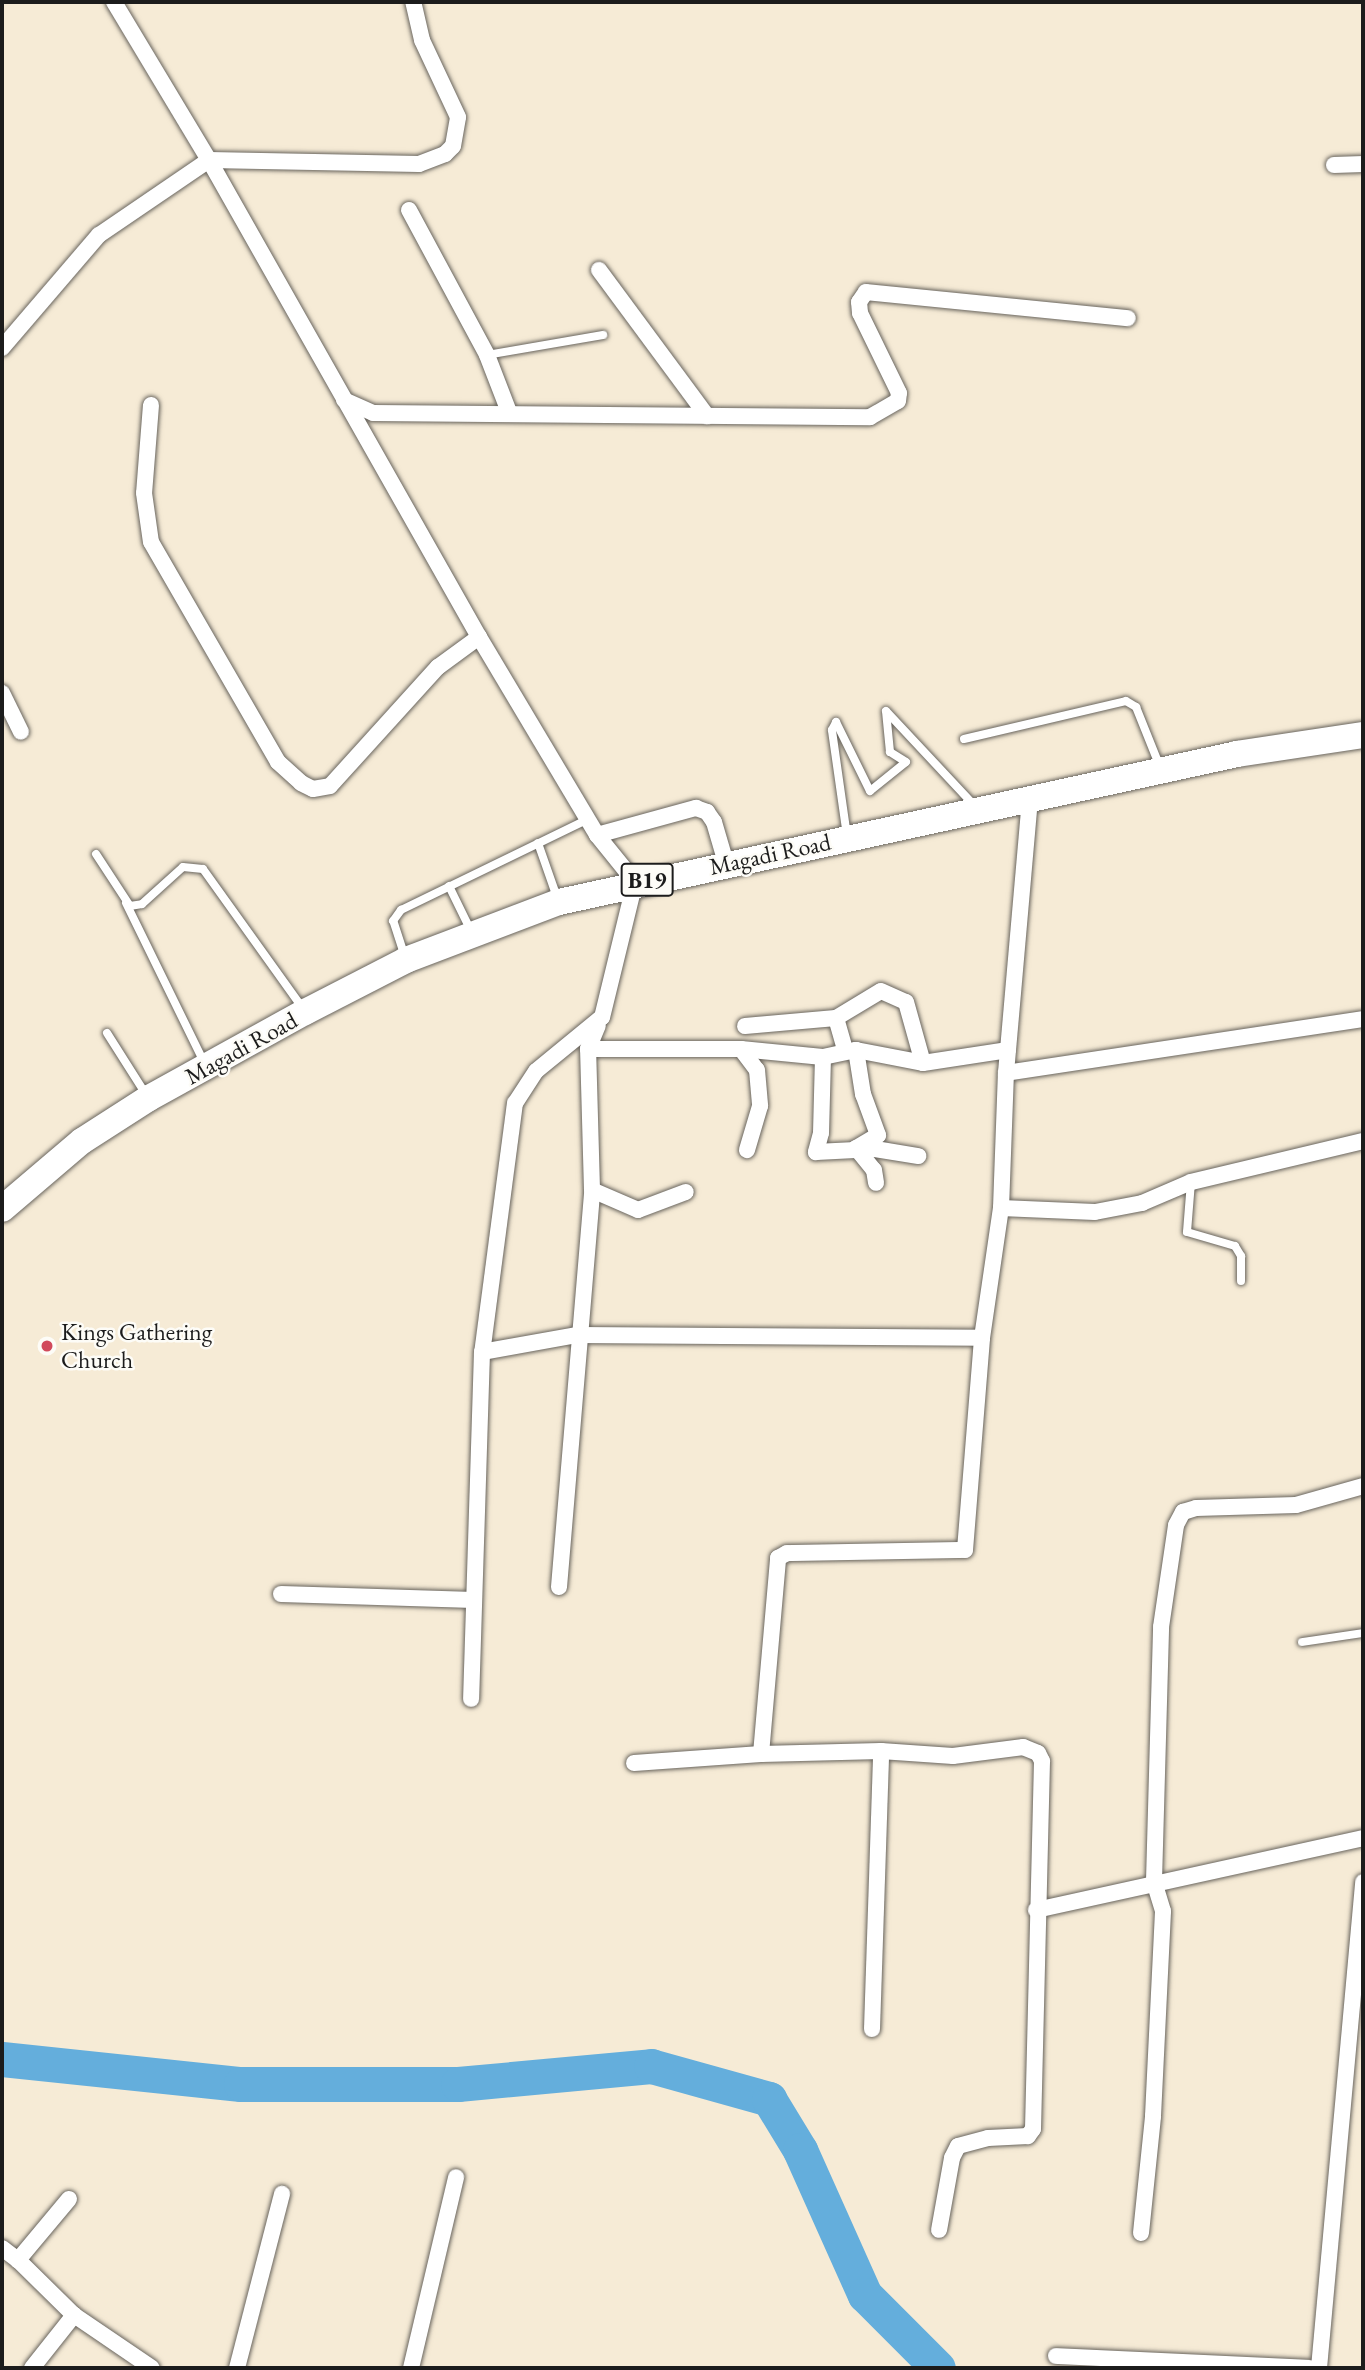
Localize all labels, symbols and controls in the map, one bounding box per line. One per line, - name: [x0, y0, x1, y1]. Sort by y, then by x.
- street label: Magadi Road: [706, 827, 834, 881]
- road number: B19: [619, 860, 675, 900]
- street label: Magadi Road: [180, 1005, 302, 1091]
- place label: Kings Gathering Church: [61, 1318, 212, 1374]
- marker: Kings Gathering Church: [39, 1338, 55, 1354]

